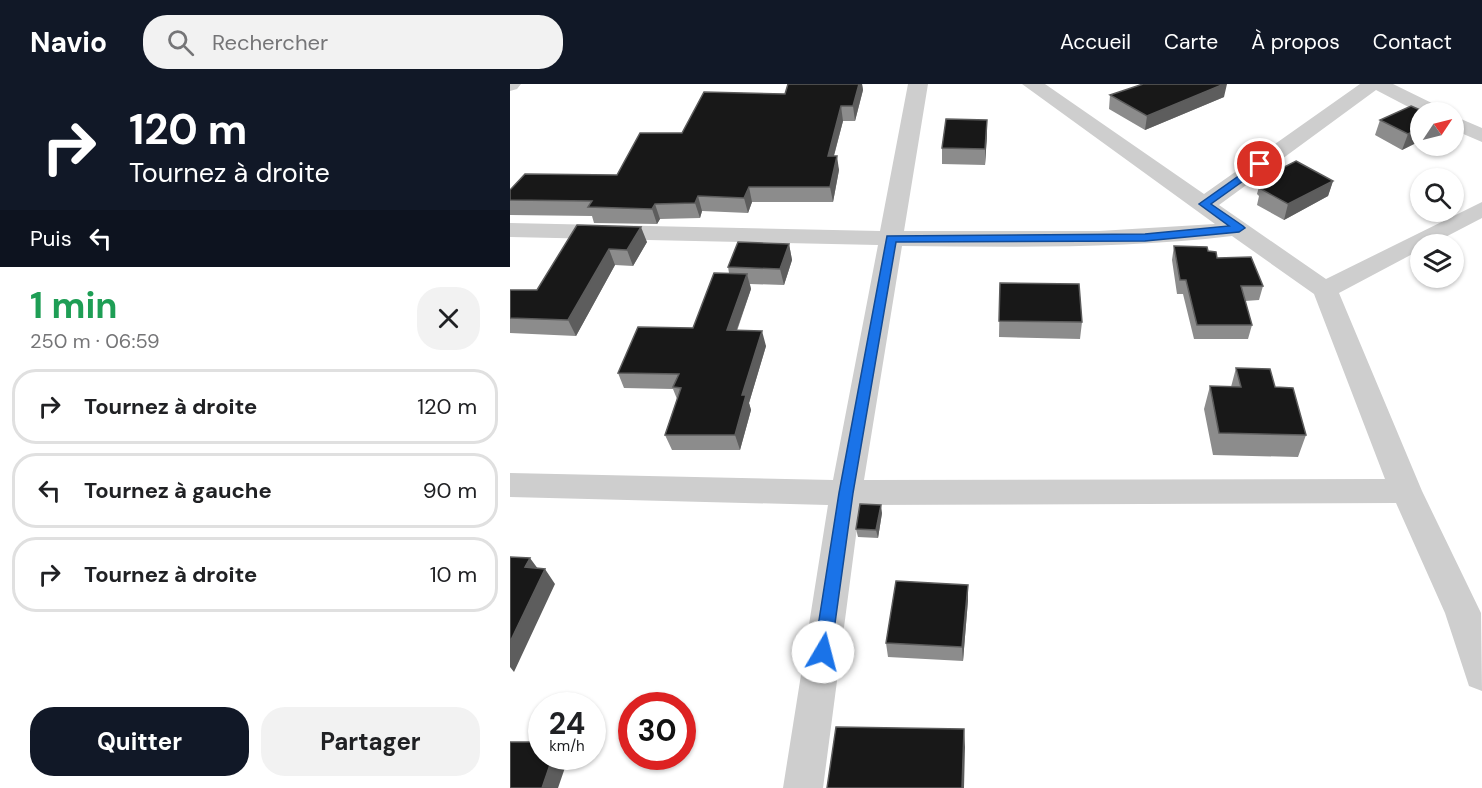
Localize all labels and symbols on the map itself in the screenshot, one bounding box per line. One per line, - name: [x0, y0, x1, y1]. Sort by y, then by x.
- north arrow: [1410, 102, 1464, 156]
- pin: [1234, 138, 1285, 189]
- position arrow: [791, 620, 855, 684]
- speed limit sign: 30: [618, 692, 696, 770]

